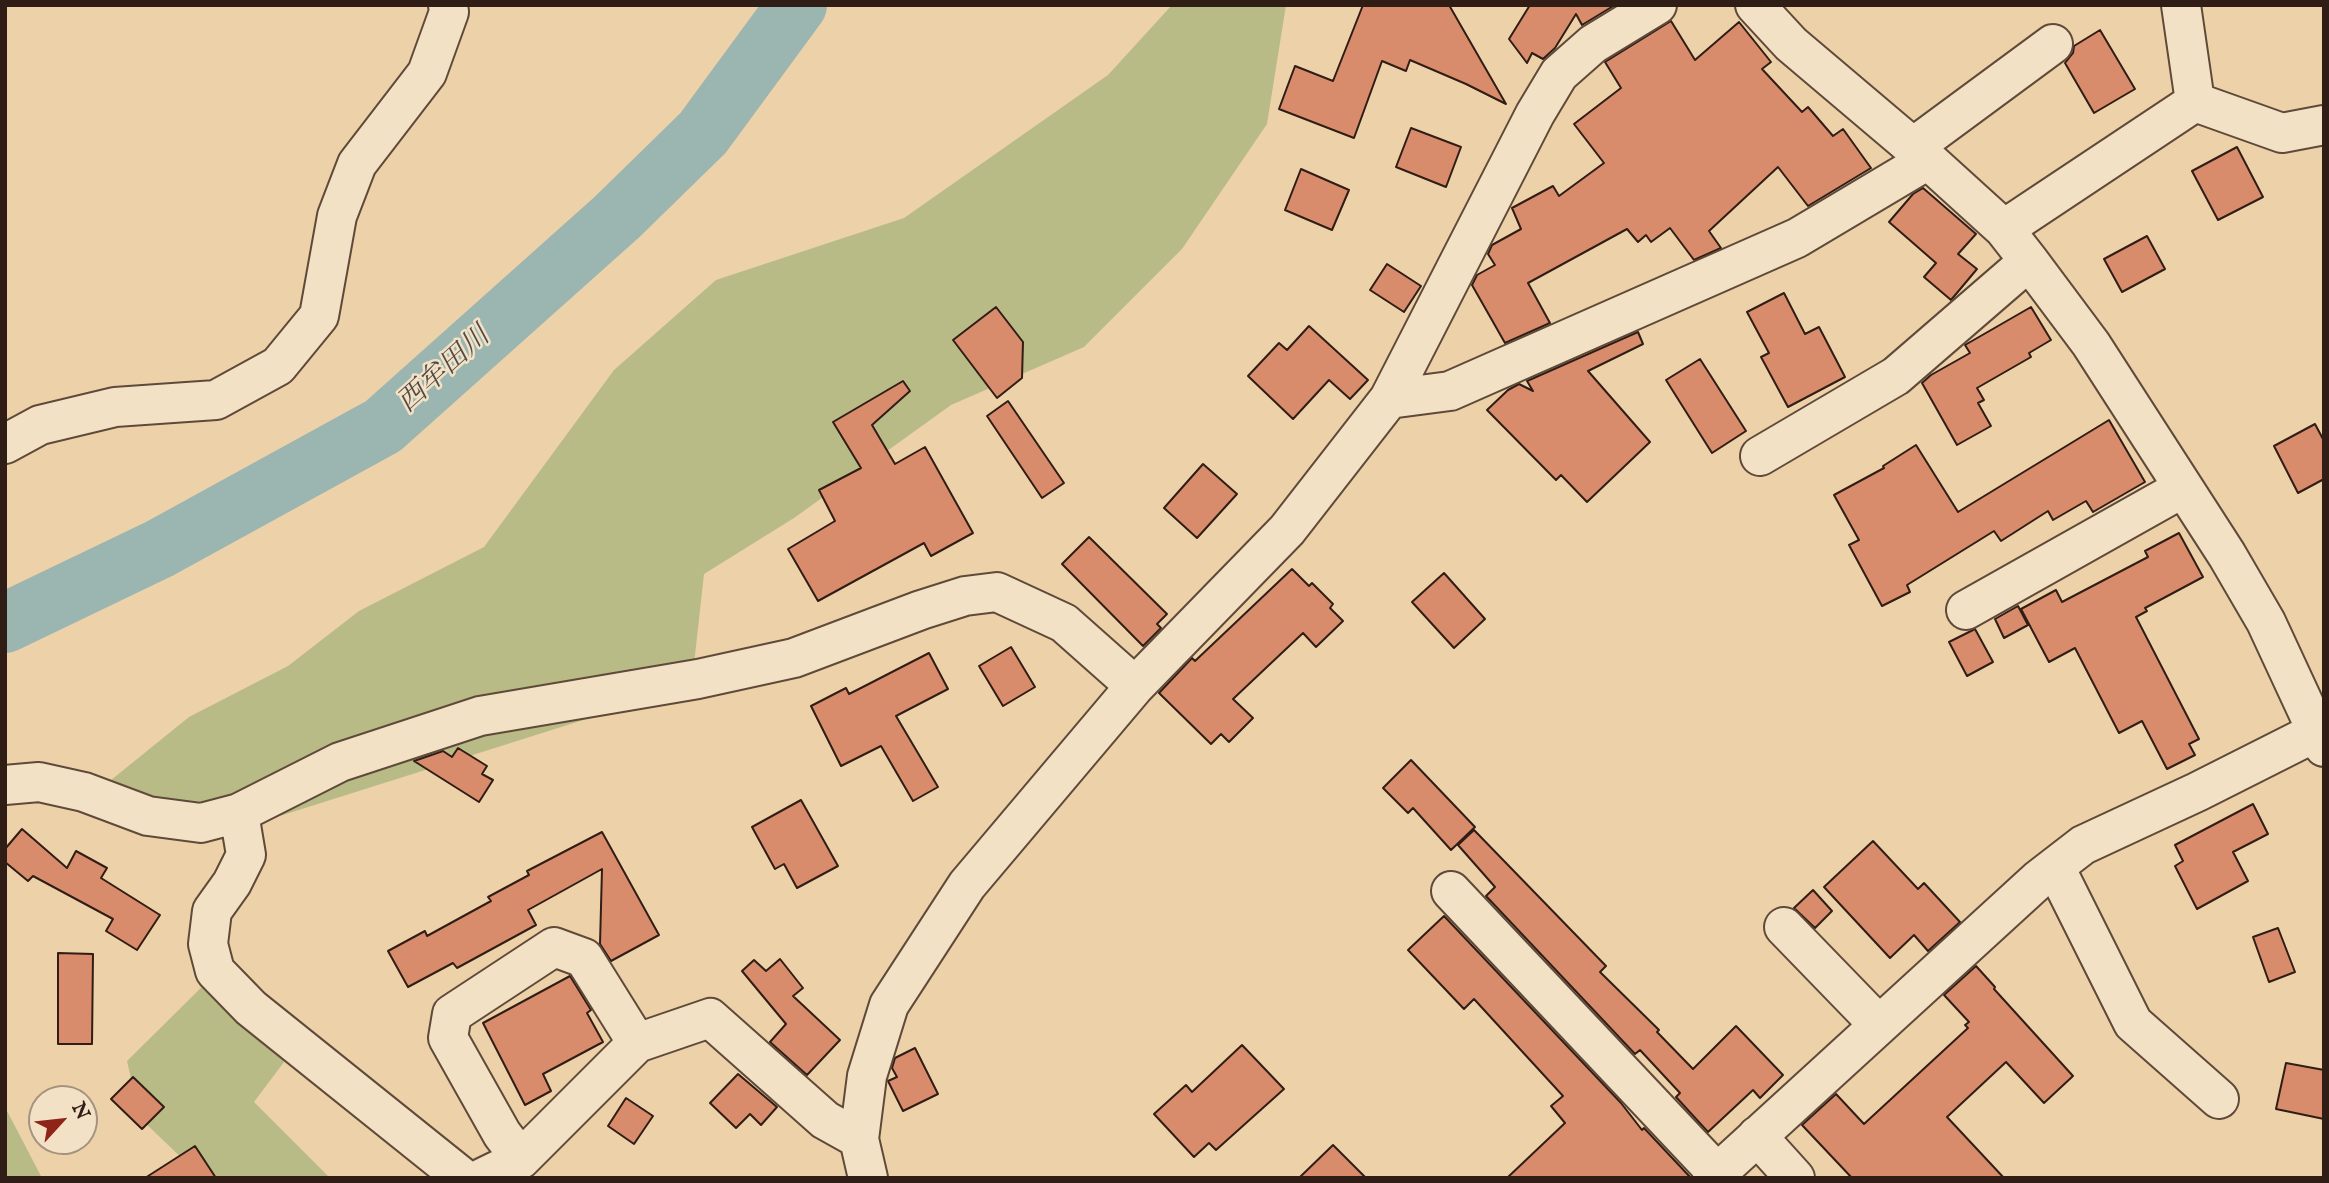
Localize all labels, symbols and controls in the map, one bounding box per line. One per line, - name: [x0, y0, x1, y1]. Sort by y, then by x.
- water label: 西牟田川: [392, 321, 498, 421]
- north arrow: [28, 1085, 98, 1155]
- text: N: [65, 1099, 94, 1124]

